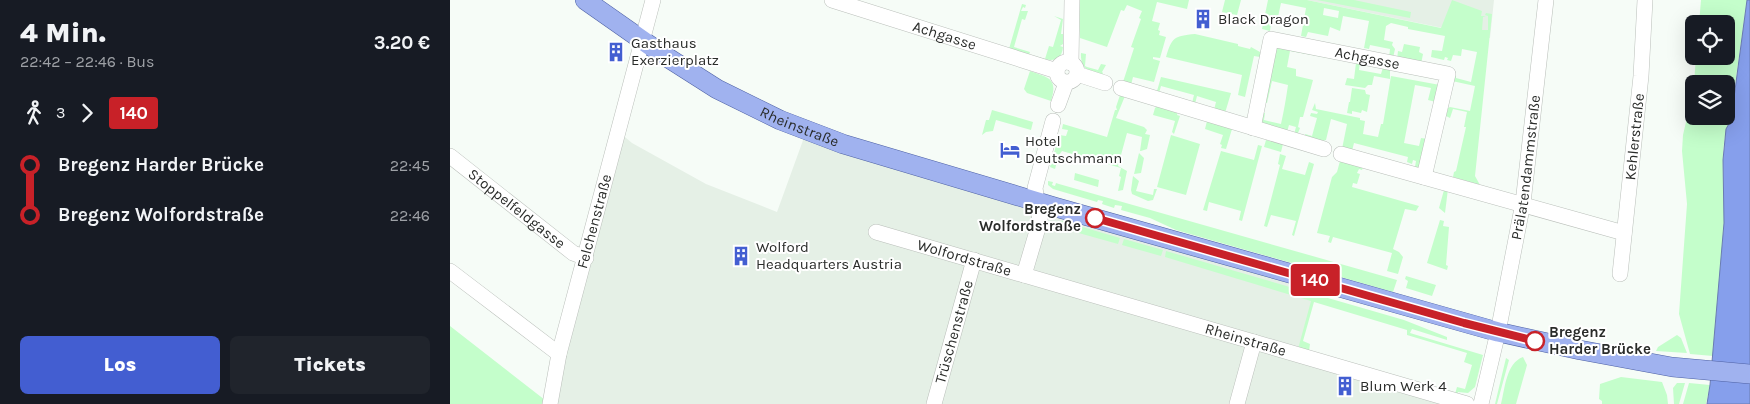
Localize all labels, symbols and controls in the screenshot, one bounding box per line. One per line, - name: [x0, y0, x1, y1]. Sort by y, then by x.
- building icon: Black Dragon: [1192, 8, 1214, 30]
- place label: Black Dragon: [1218, 10, 1309, 28]
- map controls: [1685, 15, 1735, 125]
- button: locate: [1685, 15, 1735, 65]
- text: 4 Min.: [20, 16, 106, 49]
- street label: Achgasse: [911, 17, 979, 54]
- text: 3.20 €: [374, 32, 430, 54]
- place label: Gasthaus Exerzierplatz: [631, 34, 719, 69]
- building icon: Gasthaus Exerzierplatz: [605, 41, 627, 63]
- street label: Achgasse: [1333, 43, 1401, 73]
- text: 22:42 – 22:46 · Bus: [20, 52, 154, 71]
- button: layers: [1685, 75, 1735, 125]
- street label: Kehlerstraße: [1621, 92, 1648, 181]
- street label: Prälatendammstraße: [1507, 94, 1544, 242]
- icon: walk: [20, 99, 48, 127]
- icon: forward: [73, 99, 101, 127]
- text: 140: [119, 102, 148, 124]
- text: 3: [56, 103, 65, 122]
- street label: Rheinstraße: [757, 103, 841, 151]
- place label: Hotel Deutschmann: [1025, 132, 1122, 167]
- hotel icon: Hotel Deutschmann: [999, 139, 1021, 161]
- text: Bregenz Harder Brücke: [58, 154, 264, 176]
- text: 22:45: [390, 156, 430, 175]
- street label: Stoppelfeldgasse: [465, 165, 569, 252]
- street label: Felchenstraße: [573, 172, 615, 271]
- place label: Bregenz Wolfordstraße: [979, 200, 1081, 235]
- text: Bregenz Wolfordstraße: [58, 204, 264, 226]
- text: 22:46: [390, 206, 430, 225]
- marker: Bregenz Wolfordstraße: [1085, 208, 1105, 228]
- street label: Wolfordstraße: [915, 235, 1013, 280]
- place label: Wolford Headquarters Austria: [756, 238, 902, 273]
- building icon: Wolford Headquarters Austria: [730, 245, 752, 267]
- line badge: 140: [1286, 264, 1344, 296]
- text: 140: [1301, 269, 1329, 291]
- street label: Trüschenstraße: [931, 278, 977, 385]
- street label: Rheinstraße: [1203, 319, 1288, 360]
- place label: Bregenz Harder Brücke: [1549, 323, 1651, 358]
- marker: Bregenz Harder Brücke: [1525, 331, 1545, 351]
- button: Los: [20, 336, 220, 394]
- button: Tickets: [230, 336, 430, 394]
- building icon: Blum Werk 4: [1334, 375, 1356, 397]
- place label: Blum Werk 4: [1360, 377, 1447, 395]

